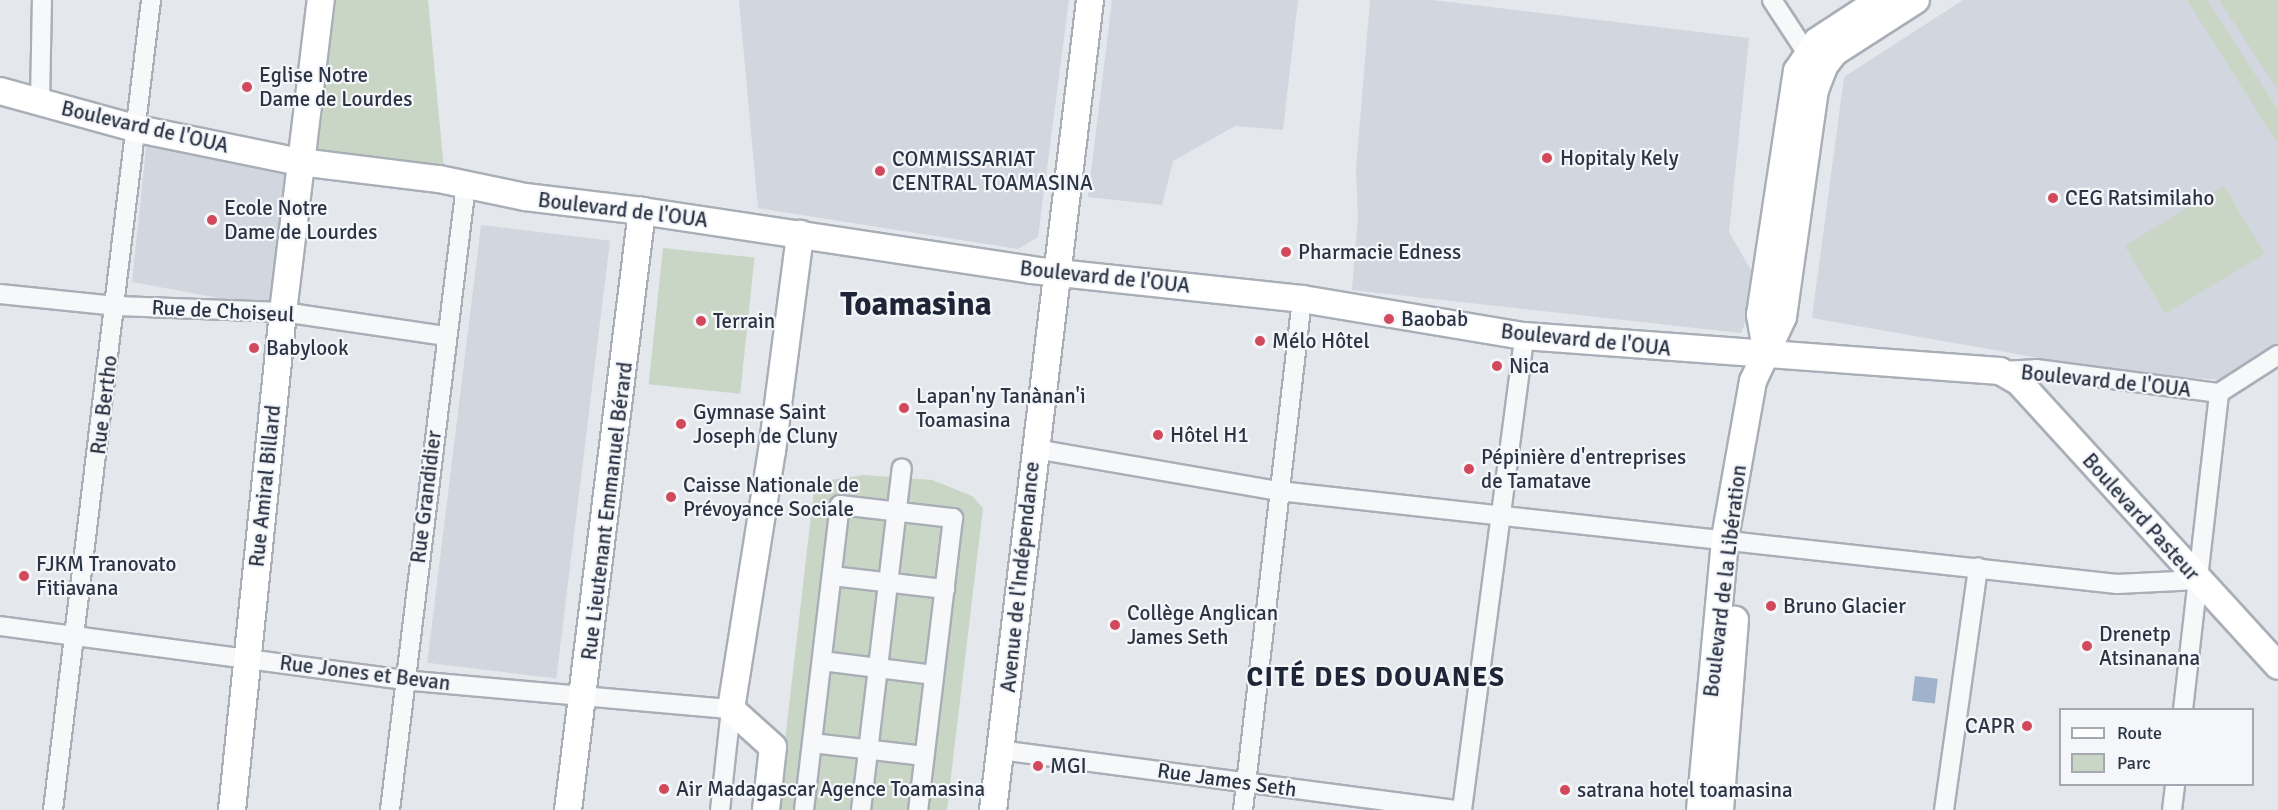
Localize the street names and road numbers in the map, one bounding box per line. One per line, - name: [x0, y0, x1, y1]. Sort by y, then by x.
- street label: Boulevard de l'OUA: [59, 95, 231, 159]
- street label: Boulevard de l'OUA: [536, 187, 710, 233]
- street label: Boulevard de l'OUA: [1019, 256, 1191, 298]
- street label: Rue de Choiseul: [151, 295, 295, 327]
- street label: Boulevard de l'OUA: [1500, 319, 1672, 361]
- street label: Rue Bertho: [85, 354, 123, 456]
- street label: Rue Lieutenant Emmanuel Bérard: [576, 360, 638, 662]
- street label: Boulevard de l'OUA: [2020, 360, 2192, 402]
- street label: Rue Amiral Billard: [244, 404, 286, 568]
- street label: Rue Grandidier: [405, 429, 447, 565]
- street label: Boulevard Pasteur: [2077, 448, 2205, 586]
- street label: Avenue de l'Indépendance: [995, 460, 1045, 694]
- street label: Boulevard de la Libération: [1698, 463, 1752, 699]
- street label: Rue Jones et Bevan: [278, 650, 452, 696]
- street label: Rue James Seth: [1156, 758, 1298, 802]

